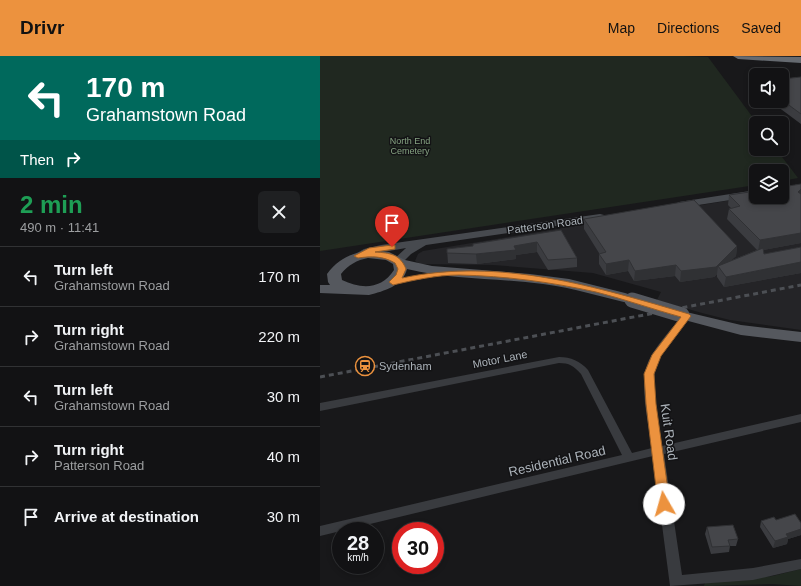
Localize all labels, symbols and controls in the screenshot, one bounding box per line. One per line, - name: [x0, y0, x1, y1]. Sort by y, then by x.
- text: Drivr: [20, 17, 64, 38]
- text: Map: [608, 20, 635, 36]
- text: Directions: [657, 20, 719, 36]
- text: Saved: [741, 20, 781, 36]
- map controls: [749, 68, 789, 204]
- button: sound: [749, 68, 789, 108]
- icon: left: [20, 72, 72, 124]
- text: 170 m: [86, 72, 165, 103]
- text: Grahamstown Road: [86, 105, 246, 125]
- button: search: [749, 116, 789, 156]
- park label: North End Cemetery: [390, 136, 430, 156]
- icon: right: [62, 148, 84, 170]
- text: Then: [20, 151, 54, 168]
- button: layers: [749, 164, 789, 204]
- text: 2 min: [20, 191, 83, 218]
- button: close: [258, 191, 300, 233]
- pin: [375, 206, 409, 247]
- icon: arrive: [381, 212, 403, 234]
- street label: Patterson Road: [506, 214, 584, 236]
- text: 490 m · 11:41: [20, 220, 99, 235]
- text: Turn left: [54, 261, 113, 278]
- icon: left: [20, 266, 42, 288]
- text: 170 m: [258, 268, 300, 285]
- text: Grahamstown Road: [54, 278, 170, 293]
- text: Turn right: [54, 321, 124, 338]
- icon: right: [20, 326, 42, 348]
- text: 220 m: [258, 328, 300, 345]
- text: Grahamstown Road: [54, 338, 170, 353]
- street label: Motor Lane: [472, 348, 528, 370]
- station icon: Sydenham: [354, 355, 376, 377]
- place label: Sydenham: [379, 360, 432, 372]
- text: Turn left: [54, 381, 113, 398]
- icon: left: [20, 386, 42, 408]
- text: 30 m: [267, 388, 300, 405]
- text: Grahamstown Road: [54, 398, 170, 413]
- street label: Kuit Road: [658, 403, 680, 461]
- text: Turn right: [54, 441, 124, 458]
- street label: Residential Road: [507, 443, 607, 479]
- icon: right: [20, 446, 42, 468]
- text: 40 m: [267, 448, 300, 465]
- text: Patterson Road: [54, 458, 144, 473]
- position arrow: [643, 483, 685, 525]
- icon: arrive: [20, 506, 42, 528]
- text: Arrive at destination: [54, 508, 199, 525]
- text: 30 m: [267, 508, 300, 525]
- speed limit sign: 30: [392, 522, 444, 574]
- text: 28: [347, 532, 369, 554]
- text: km/h: [347, 552, 369, 563]

